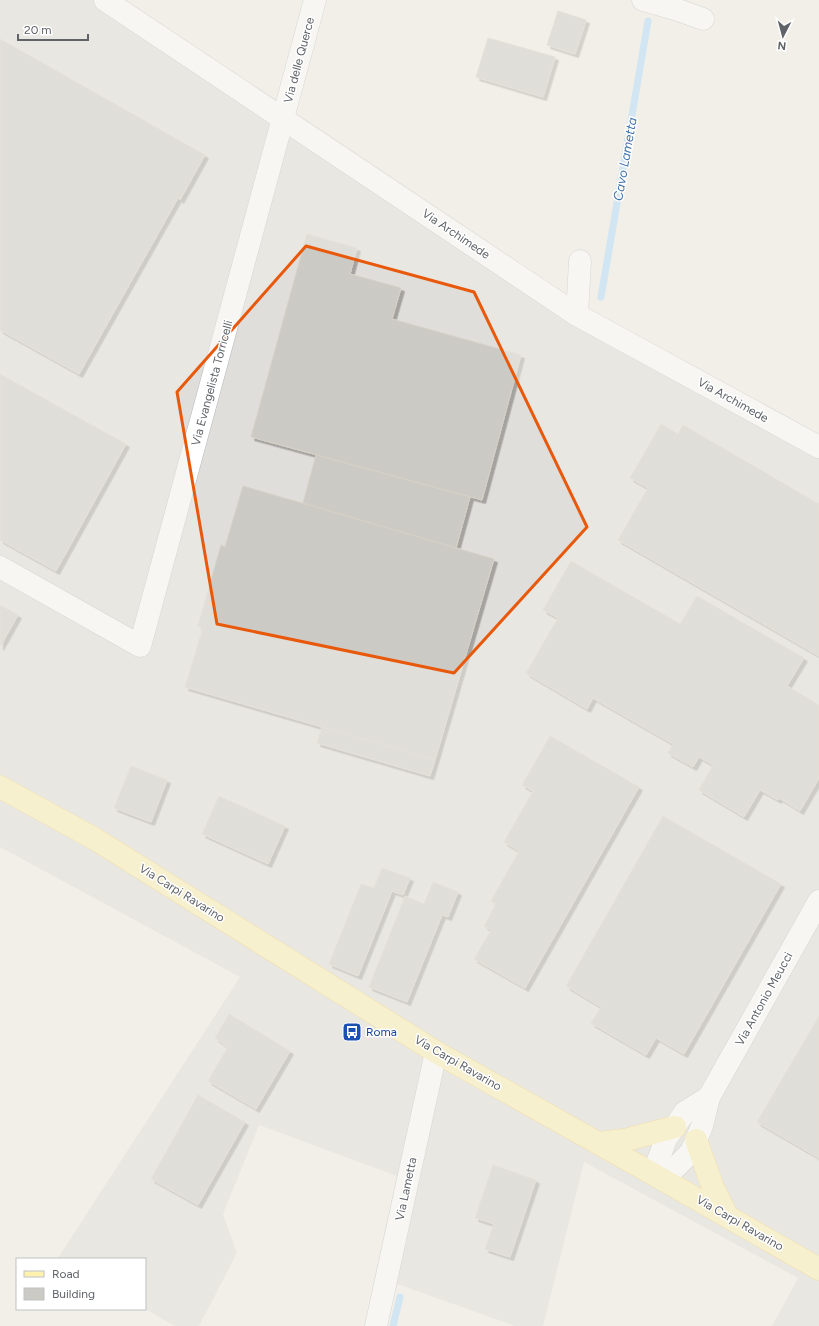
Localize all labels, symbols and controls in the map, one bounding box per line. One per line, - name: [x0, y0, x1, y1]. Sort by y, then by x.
- street label: Via delle Querce: [281, 15, 317, 104]
- scale bar: [18, 16, 88, 42]
- north arrow: [763, 16, 803, 56]
- text: 20 m: [24, 23, 52, 37]
- text: N: [777, 39, 787, 52]
- water label: Cavo Lametta: [610, 116, 640, 202]
- street label: Via Archimede: [419, 206, 493, 262]
- street label: Via Evangelista Torricelli: [189, 319, 235, 447]
- street label: Via Archimede: [695, 375, 771, 425]
- street label: Via Carpi Ravarino: [137, 861, 227, 925]
- street label: Via Antonio Meucci: [732, 950, 796, 1048]
- bus stop icon: Roma: [341, 1021, 363, 1043]
- place label: Roma: [366, 1025, 397, 1039]
- street label: Via Carpi Ravarino: [412, 1032, 504, 1094]
- street label: Via Lametta: [392, 1156, 420, 1222]
- street label: Via Carpi Ravarino: [694, 1192, 786, 1254]
- legend: [16, 1258, 146, 1310]
- text: Road: [52, 1267, 80, 1281]
- text: Building: [52, 1287, 95, 1301]

